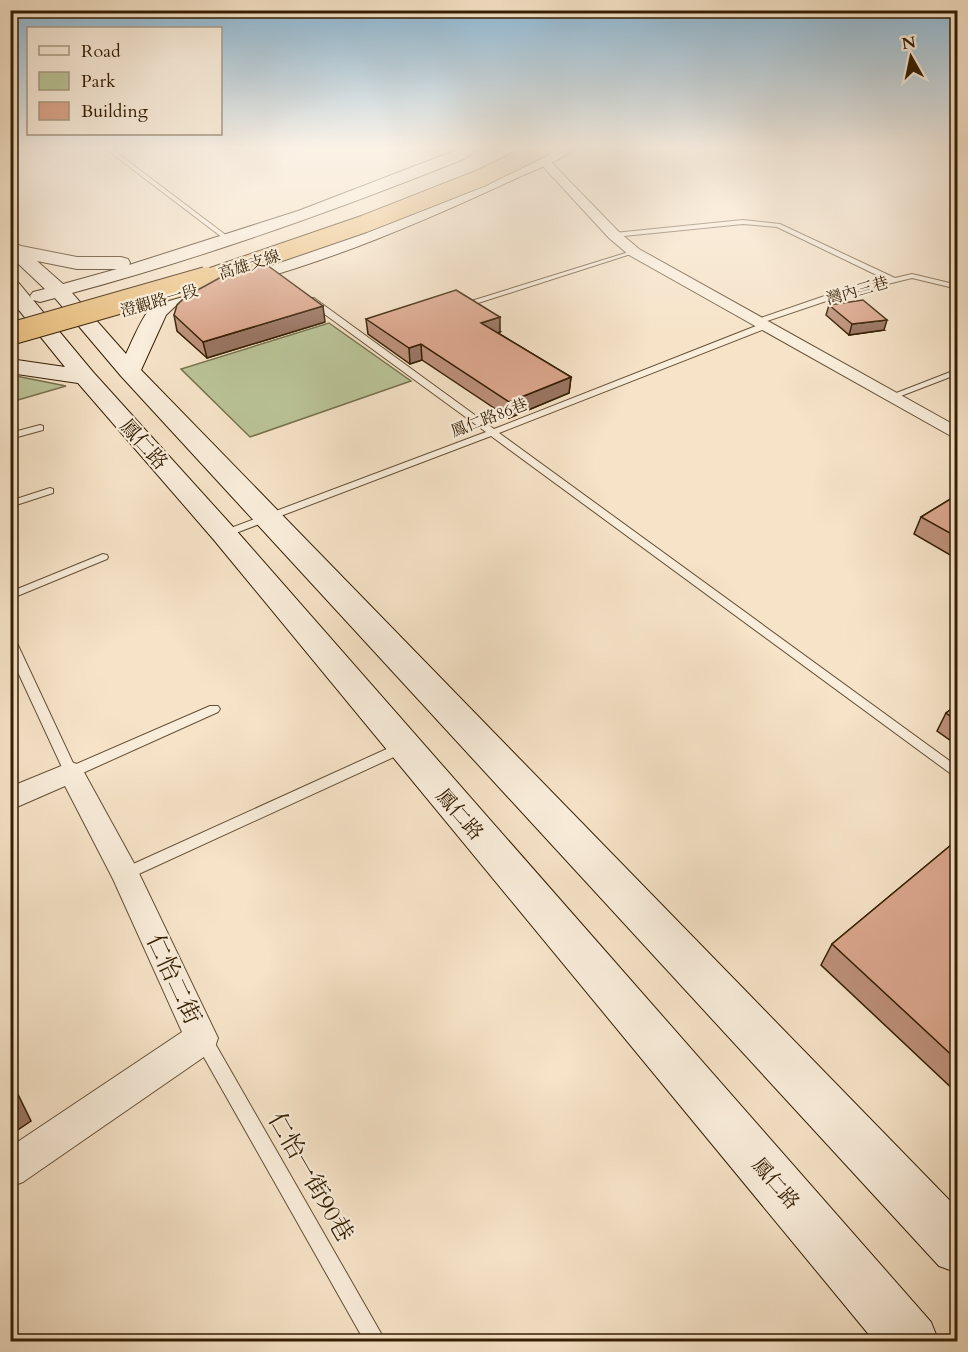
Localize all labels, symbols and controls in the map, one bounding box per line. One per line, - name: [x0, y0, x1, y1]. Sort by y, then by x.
- legend: [27, 27, 222, 135]
- north arrow: [881, 27, 941, 87]
- text: N: [900, 31, 917, 55]
- text: Road: [81, 39, 121, 64]
- text: Park: [81, 69, 116, 94]
- text: Building: [81, 99, 149, 124]
- street label: 高雄支線: [215, 245, 283, 285]
- street label: 灣內三巷: [823, 272, 891, 310]
- street label: 澄觀路一段: [118, 279, 201, 323]
- street label: 鳳仁路86巷: [448, 393, 531, 443]
- street label: 鳳仁路: [114, 413, 174, 476]
- street label: 鳳仁路: [430, 783, 489, 846]
- street label: 仁怡二街: [138, 929, 209, 1030]
- street label: 仁怡一街90巷: [260, 1106, 361, 1248]
- street label: 鳳仁路: [746, 1152, 805, 1215]

